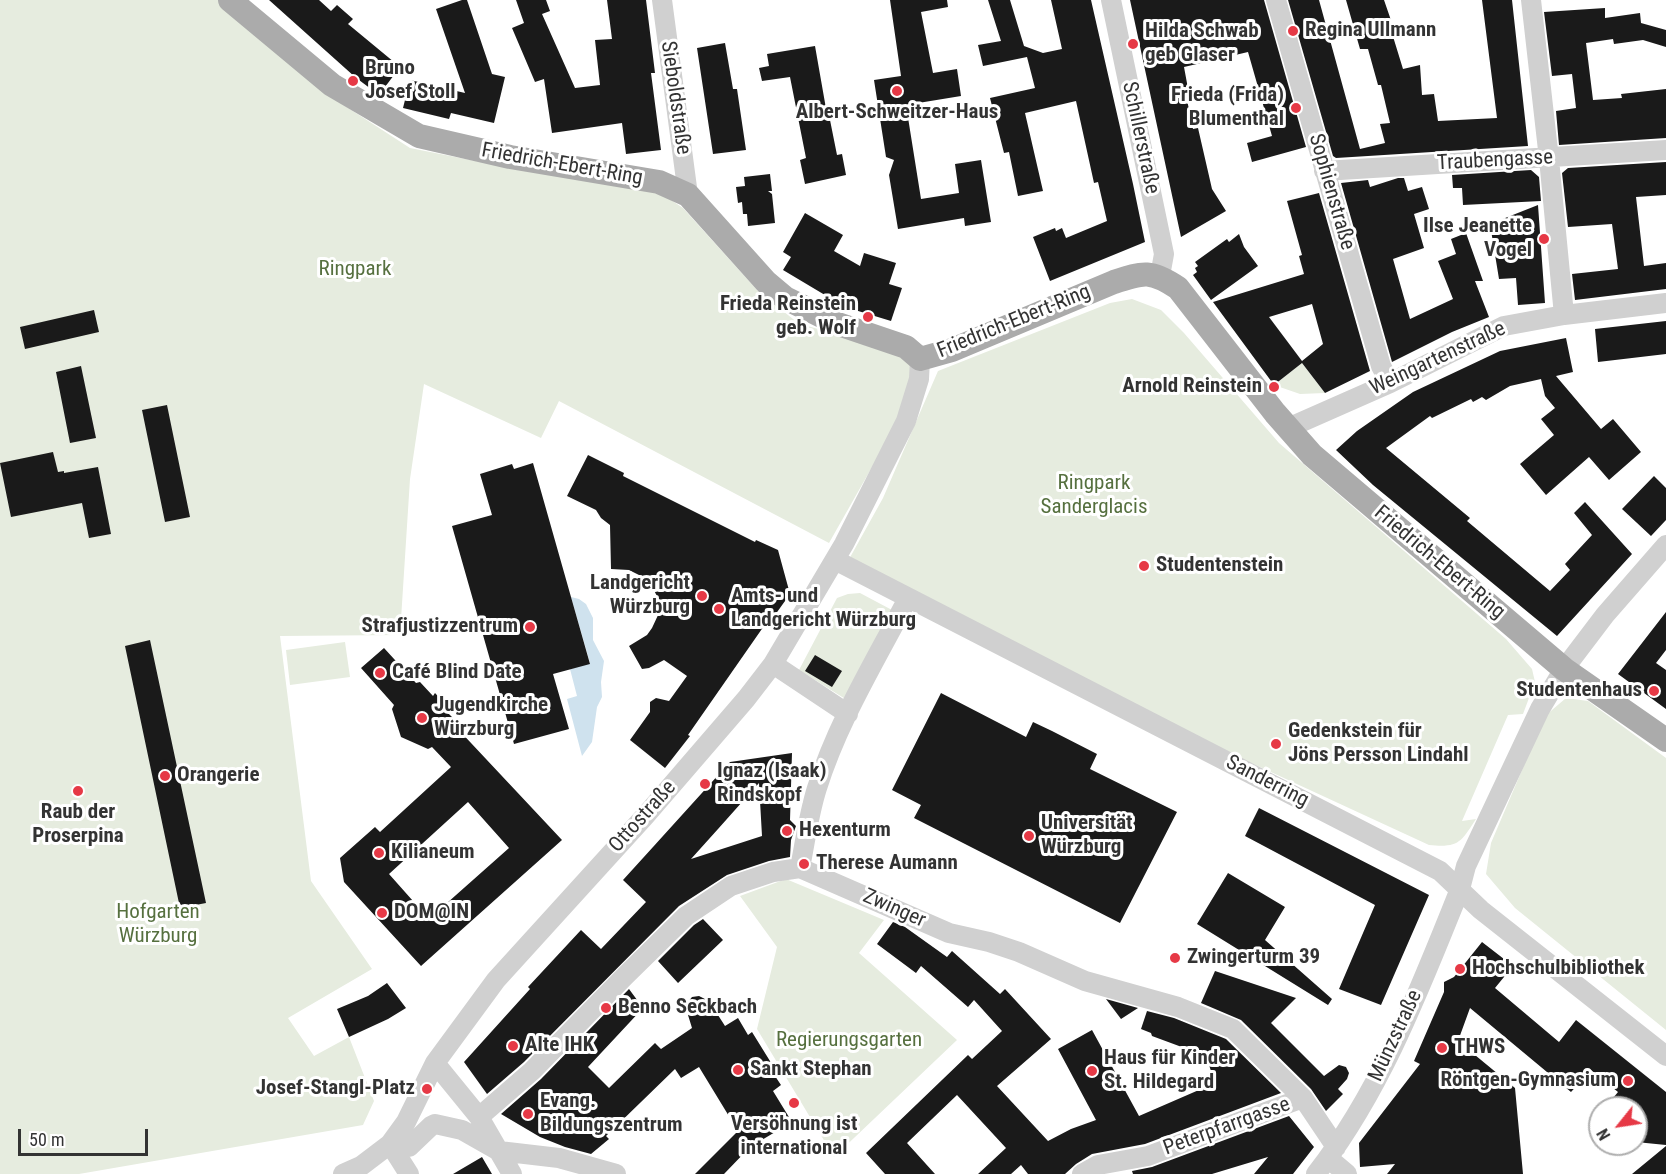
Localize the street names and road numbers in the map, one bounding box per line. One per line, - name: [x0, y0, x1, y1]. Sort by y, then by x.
- street label: Sieboldstraße: [655, 40, 695, 156]
- street label: Schillerstraße: [1116, 80, 1164, 196]
- street label: Sophienstraße: [1302, 131, 1360, 253]
- street label: Friedrich-Ebert-Ring: [480, 138, 644, 192]
- street label: Traubengasse: [1436, 145, 1554, 177]
- street label: Friedrich-Ebert-Ring: [934, 280, 1094, 364]
- street label: Weingartenstraße: [1366, 317, 1510, 401]
- street label: Friedrich-Ebert-Ring: [1368, 501, 1510, 625]
- street label: Sanderring: [1221, 750, 1313, 814]
- street label: Ottostraße: [604, 776, 682, 858]
- street label: Zwinger: [859, 884, 929, 934]
- street label: Münzstraße: [1364, 986, 1428, 1086]
- street label: Peterpfarrgasse: [1160, 1092, 1294, 1162]

